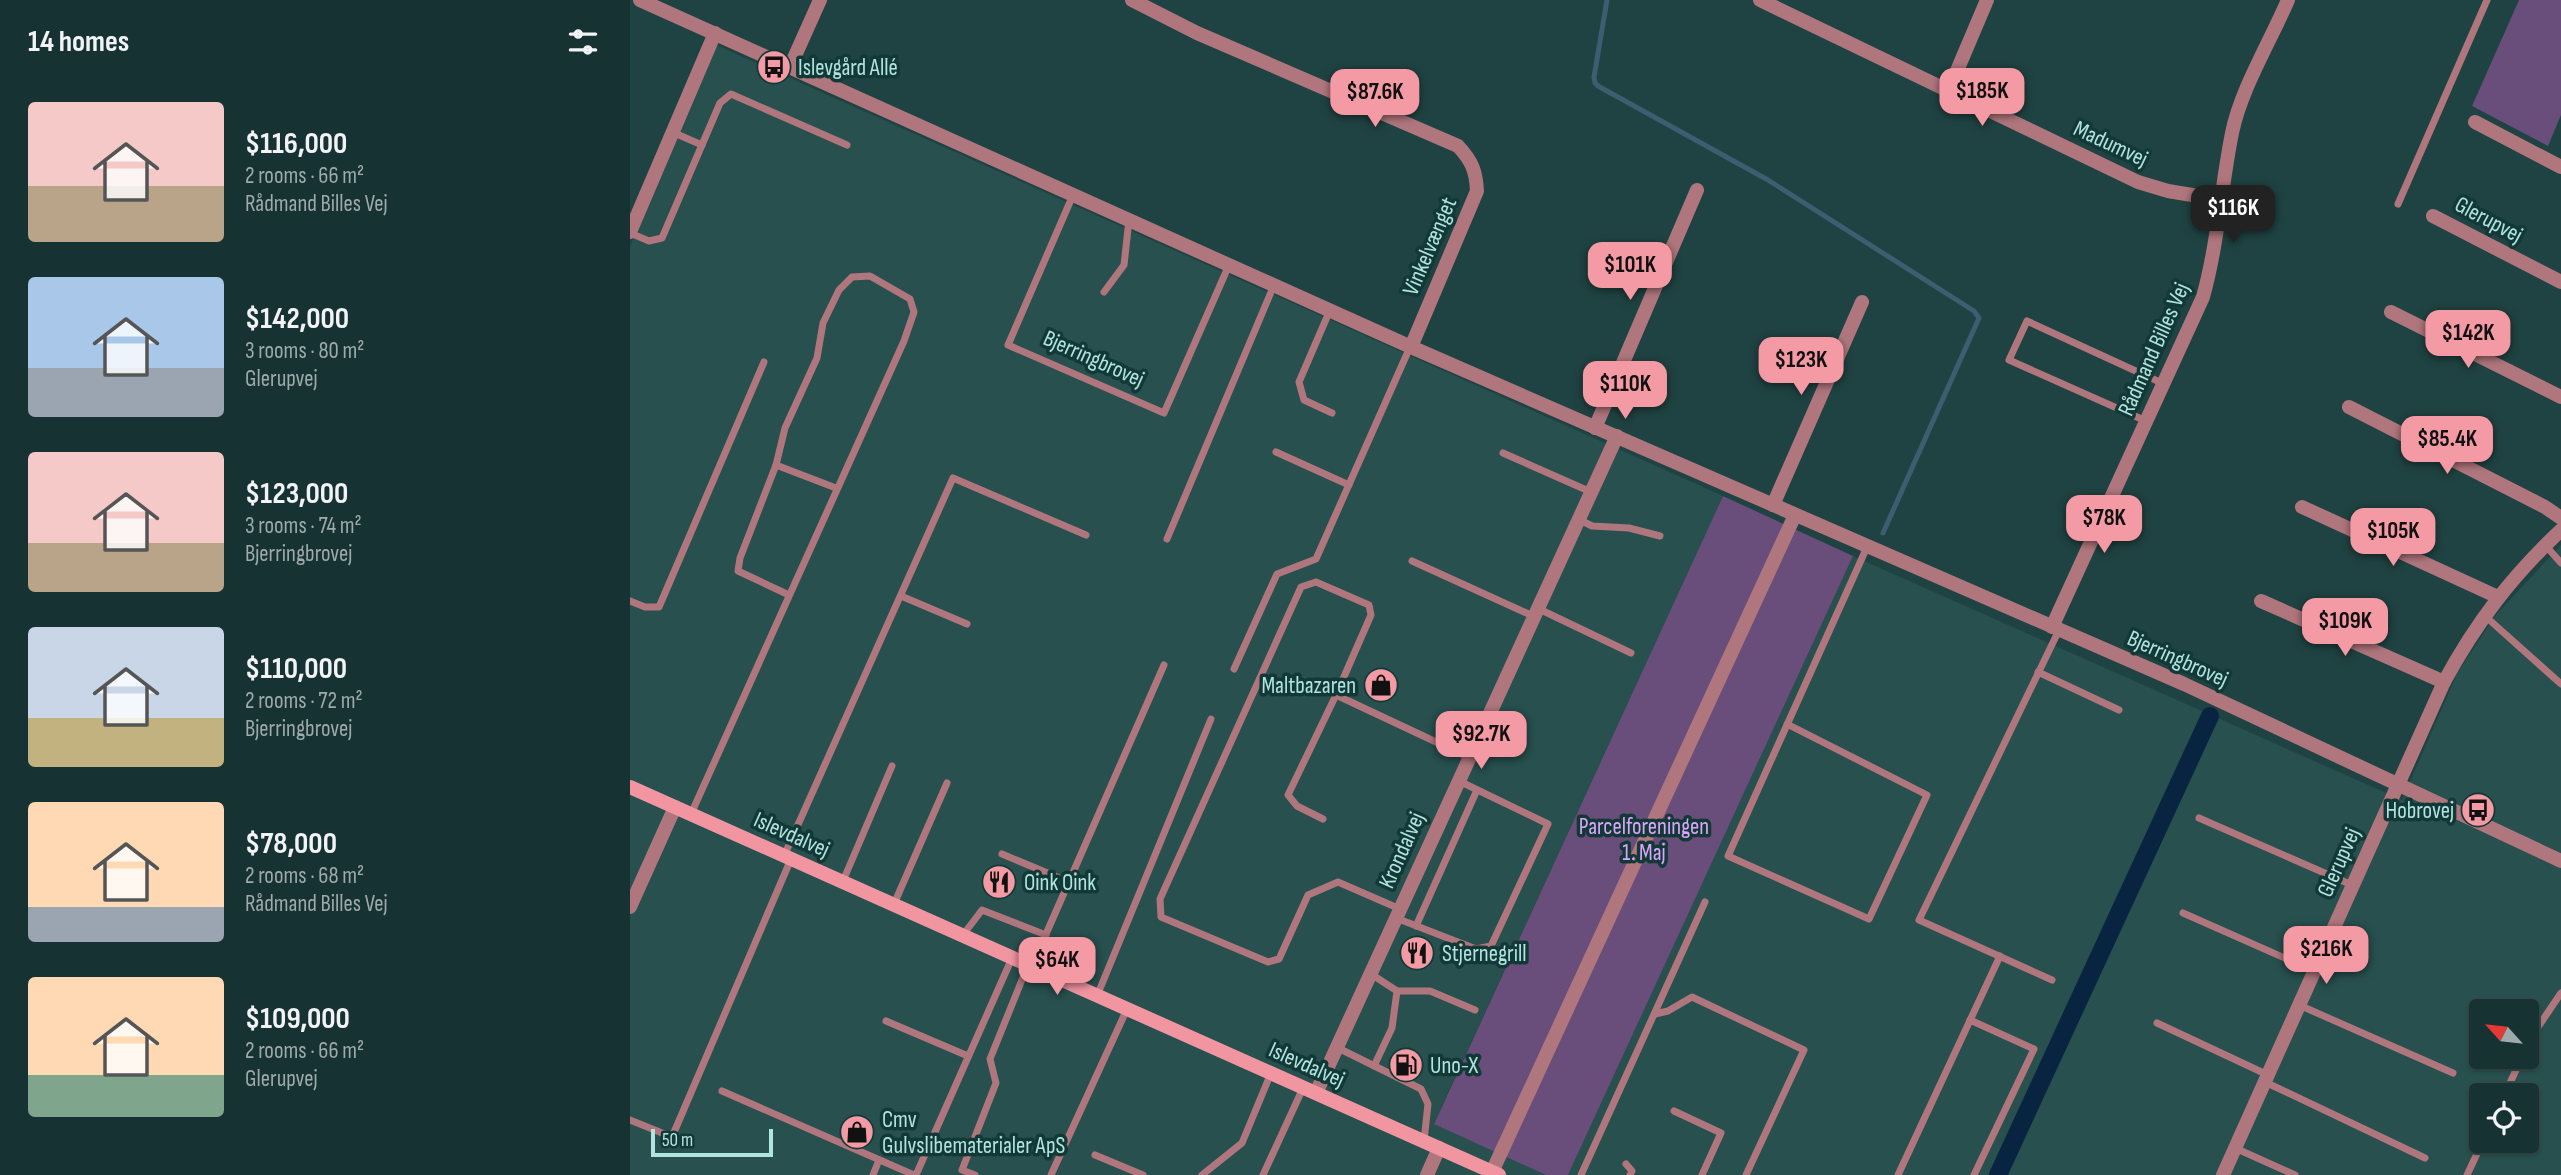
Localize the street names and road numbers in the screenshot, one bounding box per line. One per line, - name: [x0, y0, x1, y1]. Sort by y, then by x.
- street label: Madumvej: [2069, 115, 2152, 173]
- street label: Glerupvej: [2450, 190, 2527, 249]
- street label: Vinkelvænget: [1397, 193, 1463, 300]
- street label: Rådmand Billes Vej: [2112, 279, 2196, 420]
- street label: Bjerringbrovej: [1039, 324, 1148, 394]
- street label: Bjerringbrovej: [2123, 624, 2232, 694]
- street label: Islevdalvej: [749, 806, 834, 864]
- street label: Krondalvej: [1373, 808, 1431, 893]
- street label: Glerupvej: [2311, 824, 2366, 901]
- street label: Islevdalvej: [1264, 1036, 1349, 1094]

